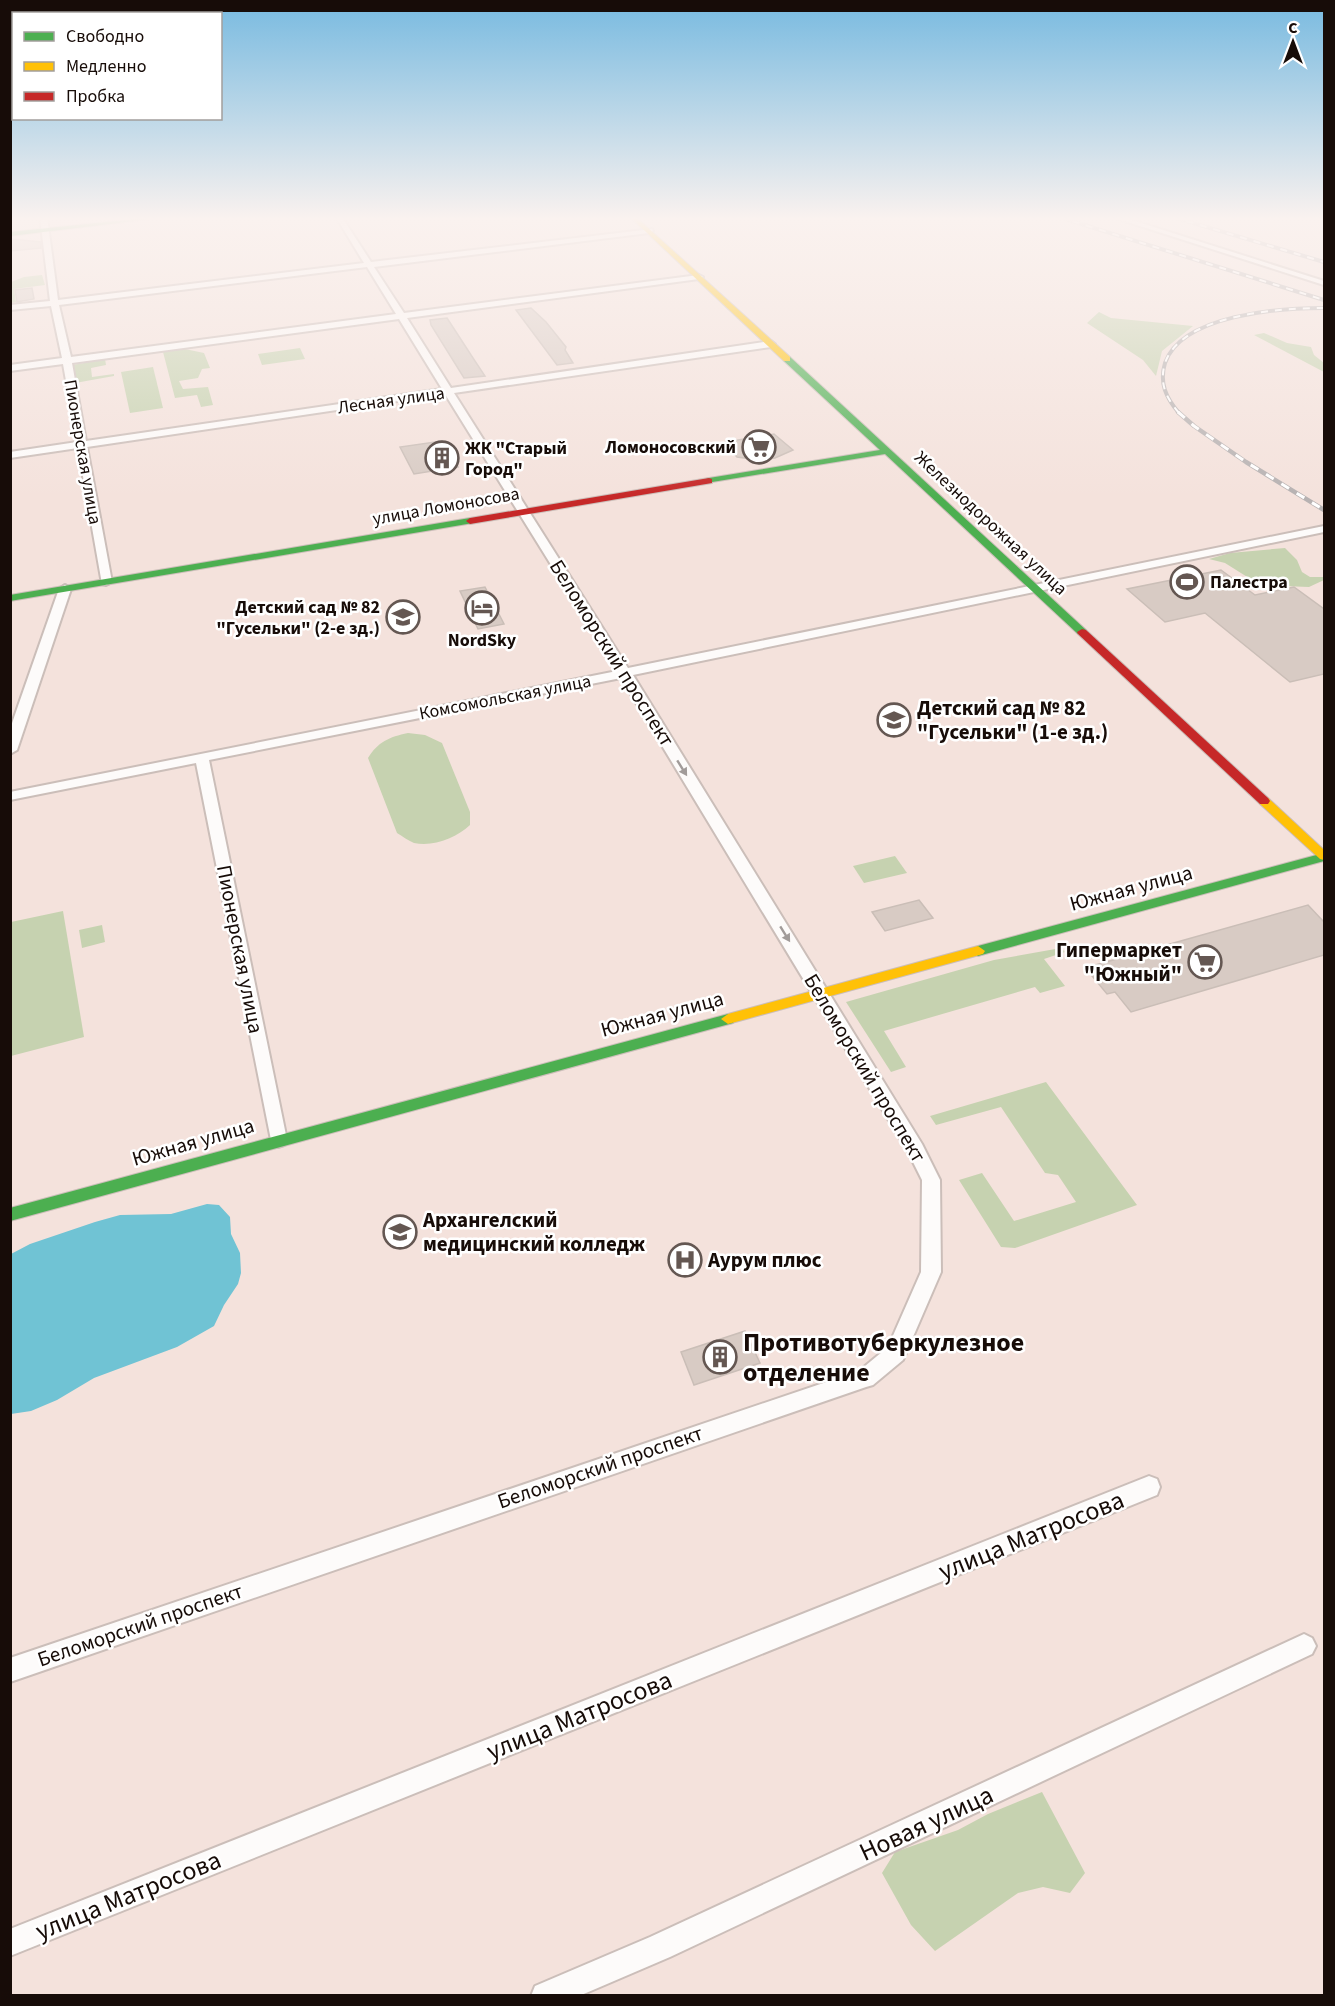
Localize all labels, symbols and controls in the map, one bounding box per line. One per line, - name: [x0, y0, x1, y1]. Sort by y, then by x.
- legend: [12, 12, 222, 120]
- north arrow: [1263, 12, 1323, 72]
- text: С: [1288, 17, 1298, 39]
- text: Свободно: [66, 24, 144, 49]
- text: Медленно: [66, 54, 146, 79]
- text: Пробка: [66, 84, 125, 109]
- street label: Пионерская улица: [57, 378, 108, 526]
- street label: Лесная улица: [336, 381, 446, 420]
- supermarket icon: Ломоносовский: [741, 429, 777, 465]
- place label: Ломоносовский: [604, 435, 736, 460]
- place label: ЖК "Старый Город": [465, 436, 567, 482]
- building icon: ЖК "Старый Город": [424, 440, 460, 476]
- street label: Железнодорожная улица: [909, 446, 1073, 601]
- street label: улица Ломоносова: [371, 481, 521, 532]
- street label: Беломорский проспект: [542, 554, 682, 753]
- sports icon: Палестра: [1169, 564, 1205, 600]
- place label: Палестра: [1210, 570, 1288, 595]
- hotel icon: NordSky: [464, 590, 500, 626]
- place label: Детский сад № 82 "Гусельки" (2-е зд.): [216, 595, 380, 641]
- school or university icon: Детский сад № 82 "Гусельки" (2-е зд.): [385, 599, 421, 635]
- place label: NordSky: [448, 628, 517, 653]
- street label: Комсомольская улица: [417, 669, 593, 726]
- place label: Детский сад № 82 "Гусельки" (1-е зд.): [917, 693, 1108, 747]
- school or university icon: Детский сад № 82 "Гусельки" (1-е зд.): [876, 702, 912, 738]
- one-way arrow: [677, 760, 688, 776]
- street label: Южная улица: [1066, 857, 1196, 919]
- street label: Пионерская улица: [209, 862, 271, 1036]
- one-way arrow: [779, 926, 790, 942]
- place label: Гипермаркет "Южный": [1056, 935, 1182, 989]
- supermarket icon: Гипермаркет "Южный": [1187, 944, 1223, 980]
- street label: Беломорский проспект: [797, 968, 933, 1168]
- street label: Южная улица: [597, 983, 727, 1045]
- street label: Южная улица: [128, 1110, 258, 1174]
- place label: Архангелский медицинский колледж: [422, 1205, 645, 1259]
- school or university icon: Архангелский медицинский колледж: [382, 1214, 418, 1250]
- hospital icon: Аурум плюс: [667, 1242, 703, 1278]
- place label: Аурум плюс: [707, 1245, 822, 1275]
- place label: Противотуберкулезное отделение: [743, 1324, 1024, 1391]
- building icon: Противотуберкулезное отделение: [702, 1339, 738, 1375]
- street label: Беломорский проспект: [493, 1418, 707, 1516]
- street label: улица Матросова: [933, 1481, 1130, 1590]
- street label: Беломорский проспект: [33, 1576, 247, 1674]
- street label: улица Матросова: [481, 1661, 678, 1770]
- street label: Новая улица: [853, 1776, 999, 1871]
- street label: улица Матросова: [30, 1841, 227, 1950]

